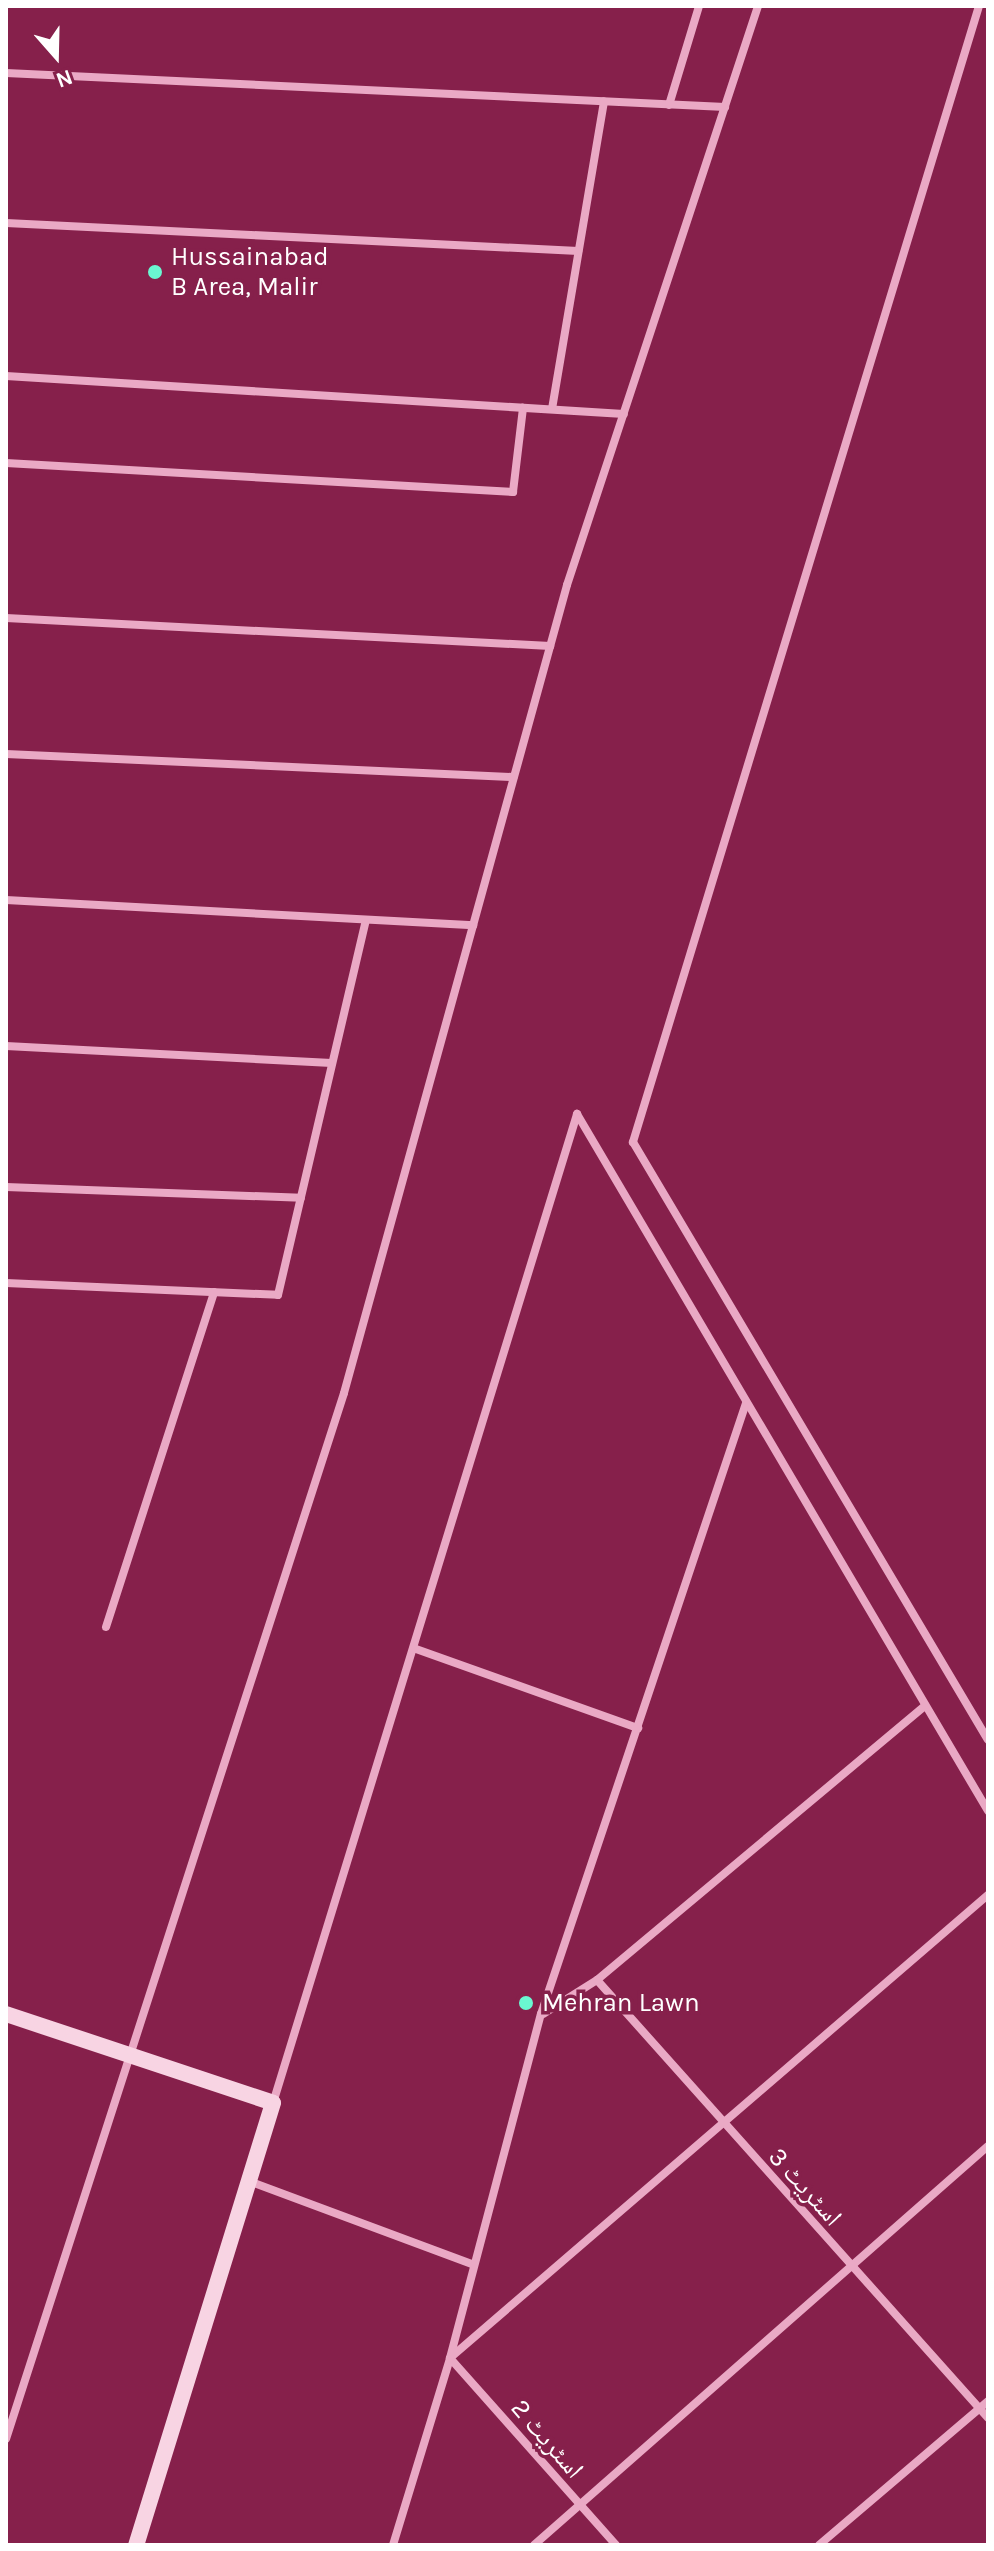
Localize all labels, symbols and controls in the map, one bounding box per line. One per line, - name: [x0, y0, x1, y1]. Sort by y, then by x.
- north arrow: [16, 16, 96, 96]
- text: N: [52, 64, 76, 93]
- place label: Hussainabad B Area, Malir: [171, 241, 329, 302]
- marker: Hussainabad B Area, Malir: [146, 263, 164, 281]
- place label: Mehran Lawn: [542, 1987, 700, 2019]
- marker: Mehran Lawn: [517, 1994, 535, 2012]
- street label: اسٹریٹ 3: [762, 2141, 848, 2233]
- street label: اسٹریٹ 2: [504, 2393, 590, 2485]

